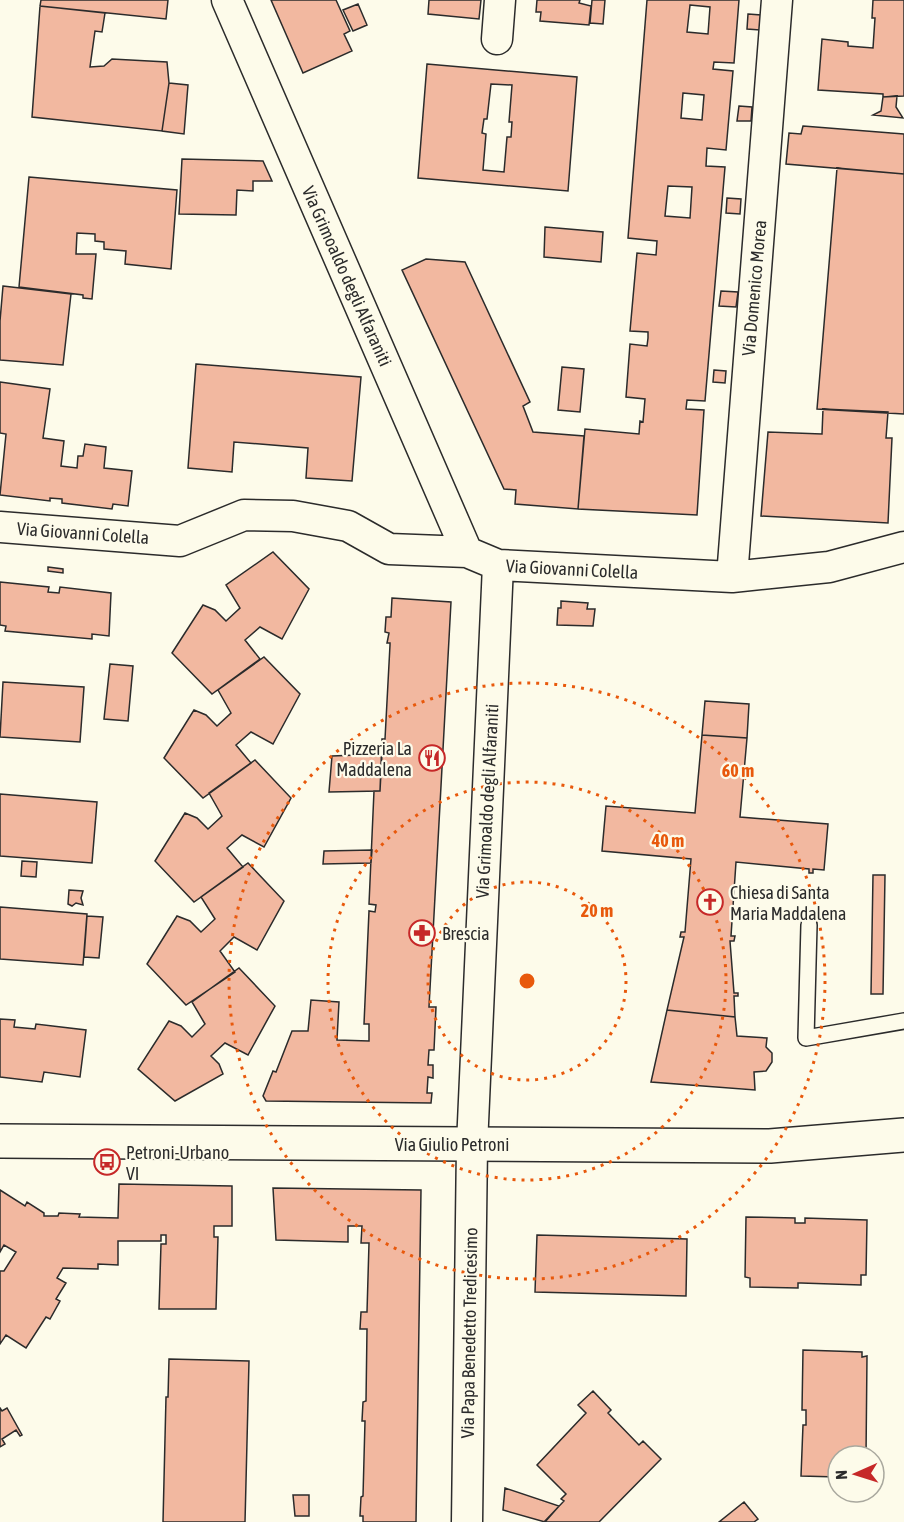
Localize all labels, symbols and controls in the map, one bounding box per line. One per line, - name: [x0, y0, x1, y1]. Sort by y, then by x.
- street label: Via Grimoaldo degli Alfaraniti: [298, 183, 396, 369]
- street label: Via Domenico Morea: [738, 219, 770, 357]
- street label: Via Giovanni Colella: [16, 518, 150, 548]
- street label: Via Giovanni Colella: [505, 555, 639, 583]
- street label: Via Grimoaldo degli Alfaraniti: [471, 703, 503, 899]
- place label: Pizzeria La Maddalena: [336, 738, 412, 780]
- restaurant icon: Pizzeria La Maddalena: [417, 743, 447, 773]
- text: 60 m: [722, 760, 754, 781]
- text: 40 m: [651, 830, 684, 851]
- place label: Chiesa di Santa Maria Maddalena: [730, 882, 846, 924]
- church icon: Chiesa di Santa Maria Maddalena: [695, 887, 725, 917]
- text: 20 m: [581, 900, 613, 921]
- pharmacy icon: Brescia: [407, 918, 437, 948]
- place label: Brescia: [442, 923, 490, 944]
- centre of rings: [517, 971, 537, 991]
- street label: Via Giulio Petroni: [395, 1134, 509, 1155]
- place label: Petroni-Urbano VI: [126, 1142, 229, 1184]
- bus stop icon: Petroni-Urbano VI: [92, 1147, 122, 1177]
- street label: Via Papa Benedetto Tredicesimo: [457, 1227, 481, 1439]
- north arrow: [826, 1444, 886, 1504]
- text: N: [832, 1470, 850, 1480]

